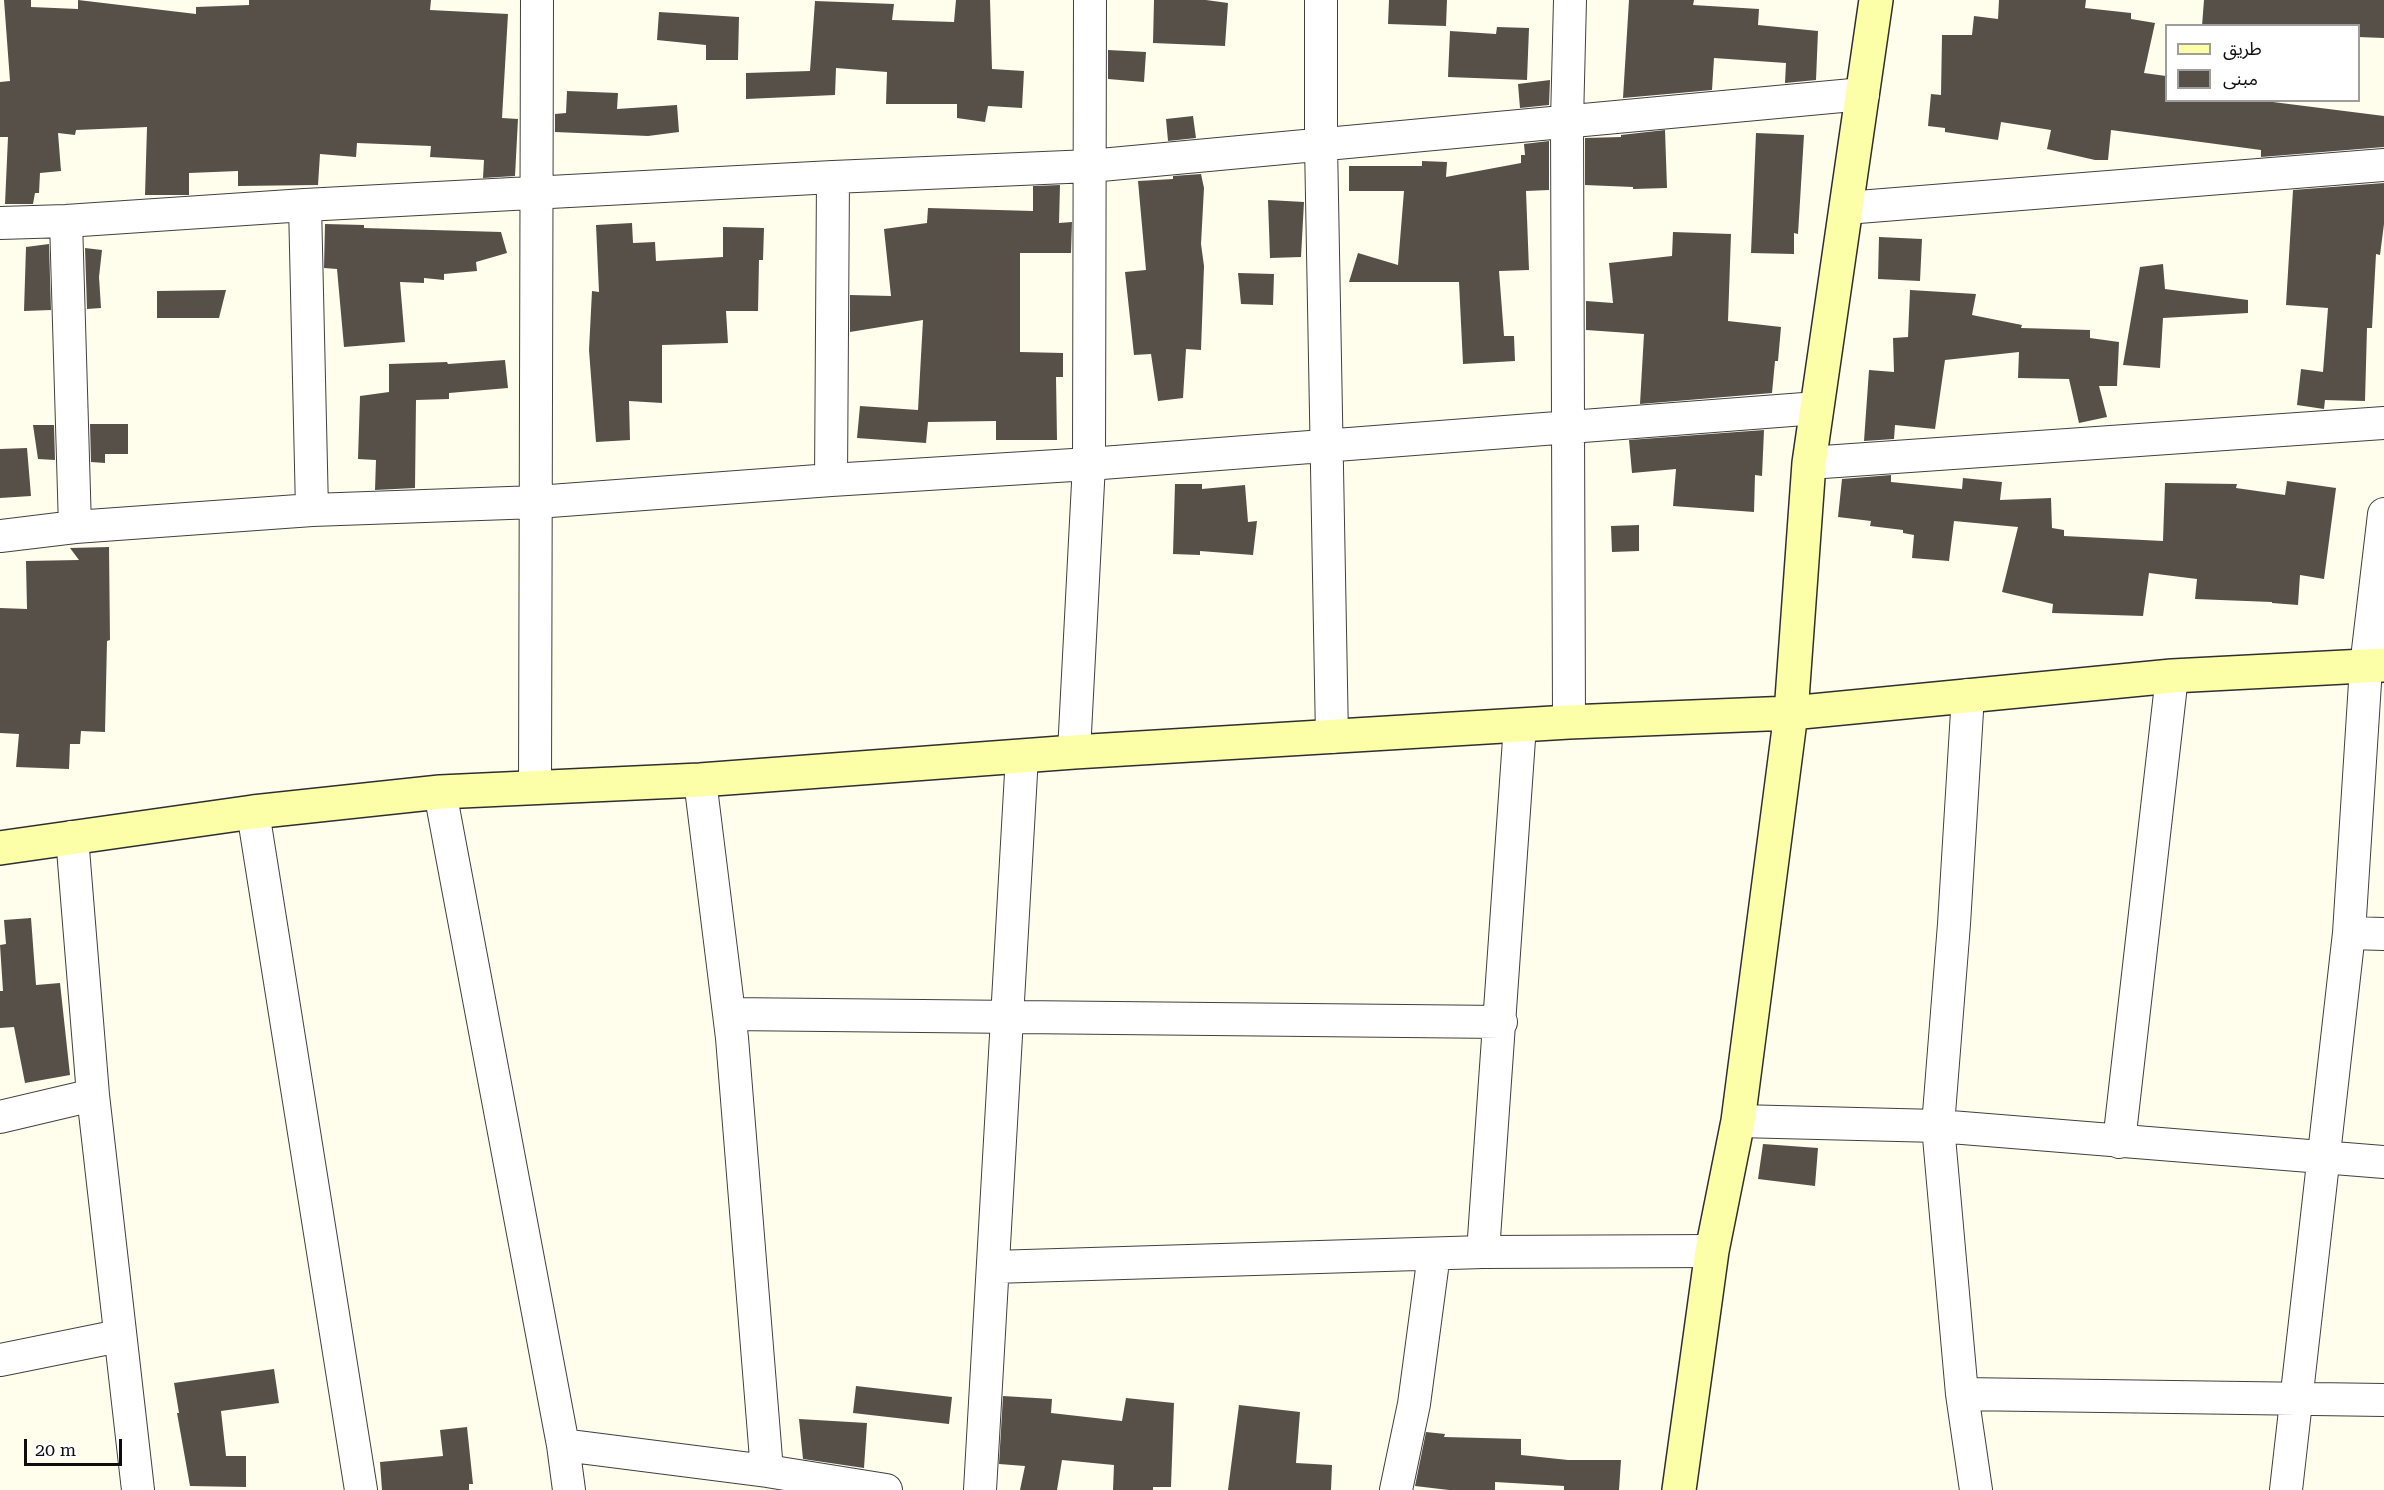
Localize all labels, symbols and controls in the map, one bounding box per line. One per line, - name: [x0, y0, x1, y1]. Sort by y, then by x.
- legend: [2165, 24, 2360, 102]
- text: طريق: [2223, 38, 2262, 59]
- text: مبنى: [2223, 68, 2258, 89]
- scale bar: [27, 1427, 124, 1465]
- text: 20 m: [35, 1439, 76, 1460]

